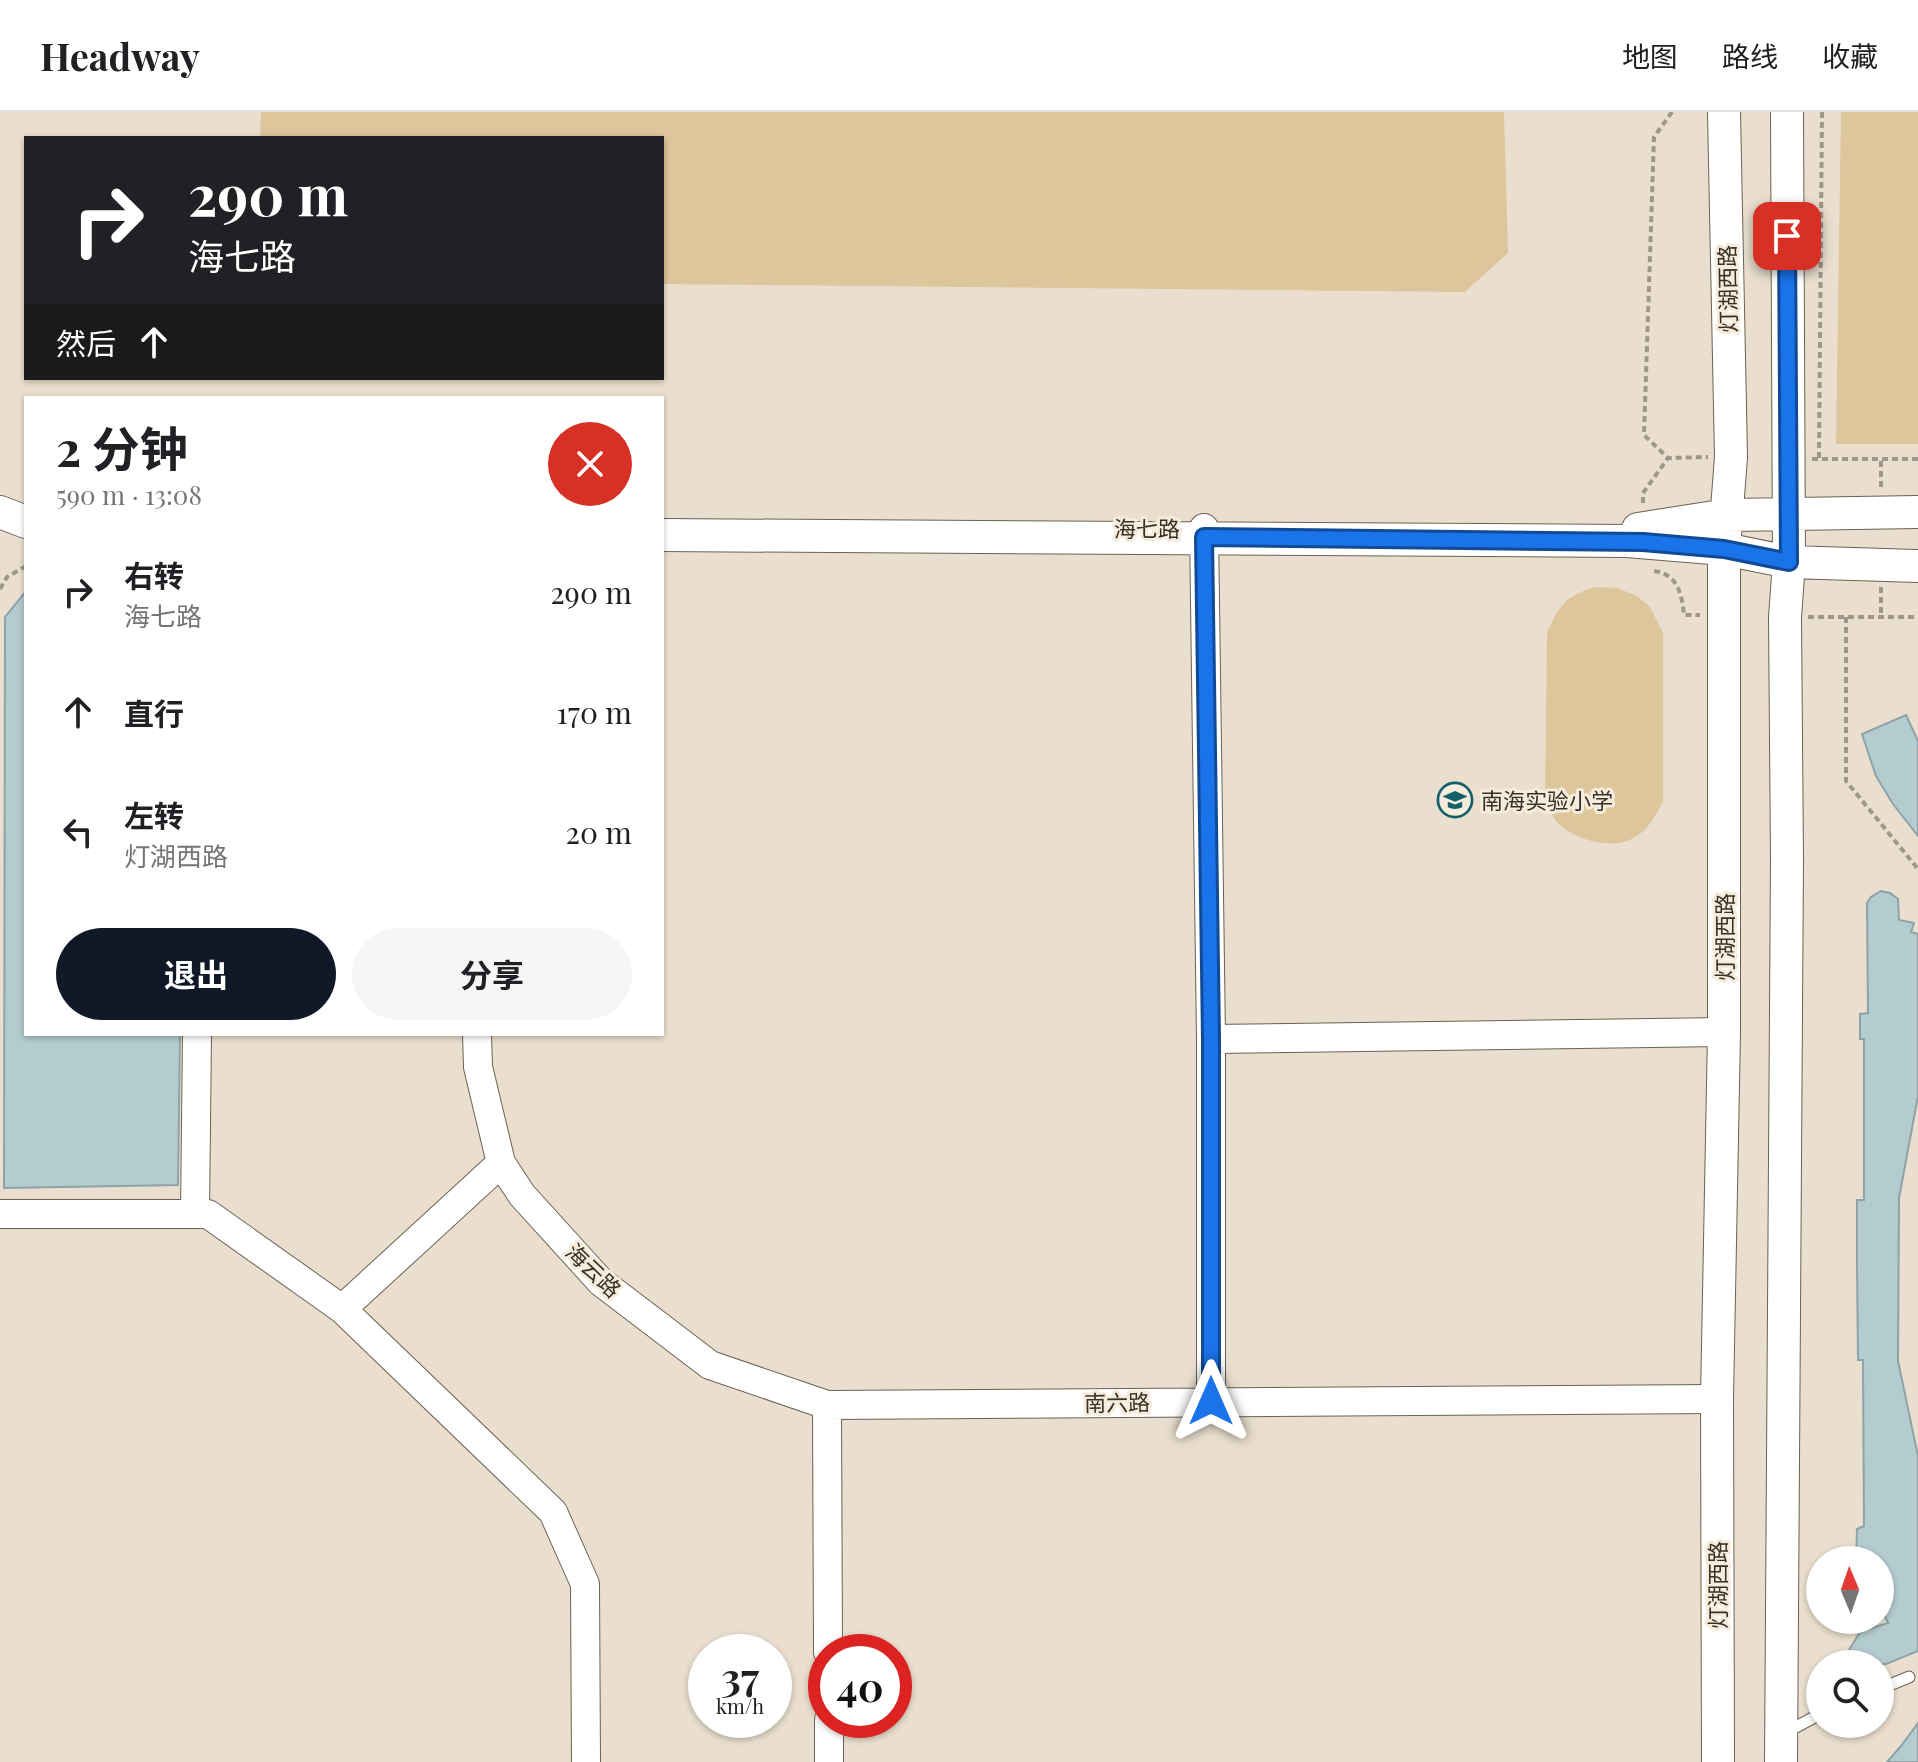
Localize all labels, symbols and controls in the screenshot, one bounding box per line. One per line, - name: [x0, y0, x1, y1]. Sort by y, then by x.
- text: Headway: [40, 30, 200, 81]
- text: 地图: [1622, 37, 1678, 74]
- text: 路线: [1722, 37, 1778, 74]
- text: 收藏: [1822, 37, 1878, 74]
- text: 290 m: [188, 156, 348, 231]
- icon: right: [56, 168, 160, 272]
- pin: [1753, 202, 1821, 270]
- icon: arrive: [1765, 214, 1809, 258]
- text: 海七路: [188, 231, 296, 279]
- street label: 灯湖西路: [1711, 245, 1743, 333]
- icon: ahead: [132, 320, 176, 364]
- text: 然后: [56, 323, 116, 363]
- text: 2 分钟: [56, 415, 188, 479]
- button: close: [548, 422, 632, 506]
- text: 590 m · 13:08: [56, 477, 202, 512]
- street label: 海七路: [1114, 513, 1180, 543]
- text: 右转: [124, 555, 184, 595]
- icon: right: [56, 570, 100, 614]
- text: 290 m: [550, 572, 632, 612]
- text: 海七路: [124, 598, 202, 633]
- icon: ahead: [56, 690, 100, 734]
- text: 170 m: [557, 692, 632, 732]
- text: 直行: [124, 693, 184, 733]
- school or university icon: 南海实验小学: [1436, 781, 1474, 819]
- place label: 南海实验小学: [1481, 785, 1613, 815]
- text: 左转: [124, 795, 184, 835]
- icon: left: [56, 810, 100, 854]
- text: 20 m: [566, 812, 632, 852]
- text: 灯湖西路: [124, 838, 228, 873]
- street label: 灯湖西路: [1709, 893, 1739, 981]
- button: 退出: [56, 928, 336, 1020]
- button: 分享: [352, 928, 632, 1020]
- street label: 海云路: [560, 1236, 628, 1304]
- position arrow: [1169, 1359, 1253, 1443]
- street label: 南六路: [1084, 1386, 1150, 1418]
- street label: 灯湖西路: [1702, 1541, 1732, 1629]
- north arrow: [1806, 1546, 1894, 1634]
- map controls: [1806, 1546, 1894, 1738]
- speed limit sign: 40: [808, 1634, 912, 1738]
- text: 37: [721, 1649, 759, 1702]
- button: search: [1806, 1650, 1894, 1738]
- text: km/h: [716, 1692, 764, 1719]

